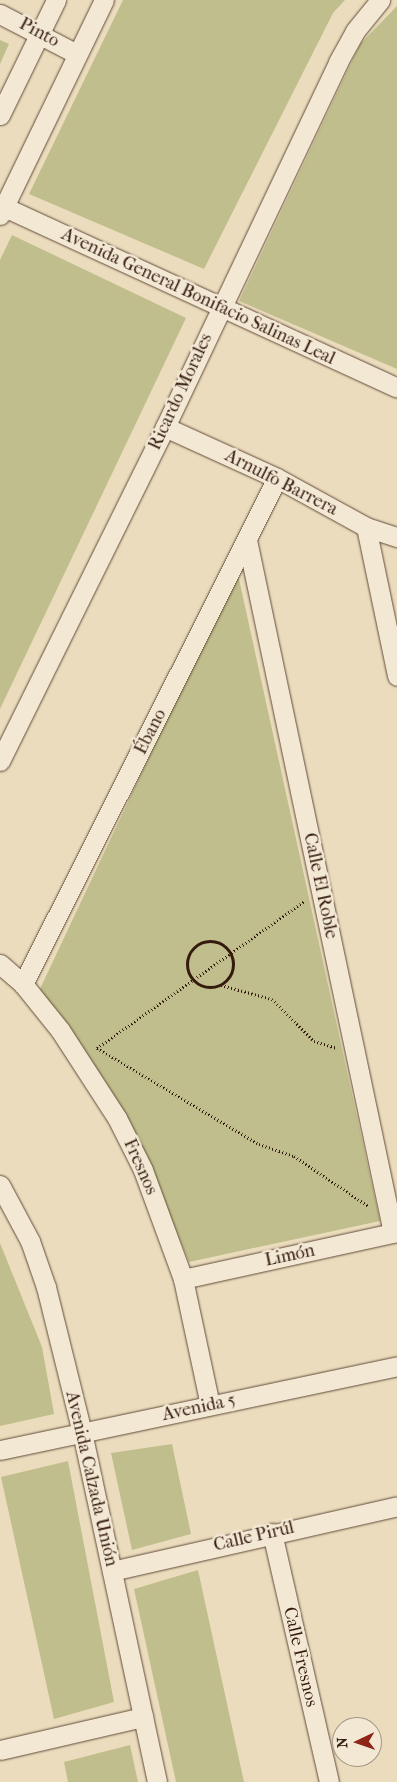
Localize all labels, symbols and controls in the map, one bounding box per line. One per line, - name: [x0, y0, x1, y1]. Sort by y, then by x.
- street label: Pinto: [15, 14, 63, 52]
- street label: Avenida General Bonifacio Salinas Leal: [58, 224, 338, 370]
- street label: Ricardo Morales: [145, 330, 217, 454]
- street label: Arnulfo Barrera: [221, 445, 341, 521]
- street label: Ébano: [130, 706, 172, 758]
- street label: Calle El Roble: [298, 831, 342, 941]
- street label: Fresnos: [118, 1136, 162, 1198]
- street label: Limón: [263, 1240, 317, 1272]
- street label: Avenida Calzada Unión: [60, 1389, 122, 1569]
- street label: Avenida 5: [160, 1390, 238, 1426]
- street label: Calle Pirúl: [212, 1517, 296, 1557]
- street label: Calle Fresnos: [278, 1605, 322, 1709]
- north arrow: [332, 1717, 382, 1767]
- text: N: [334, 1737, 351, 1749]

